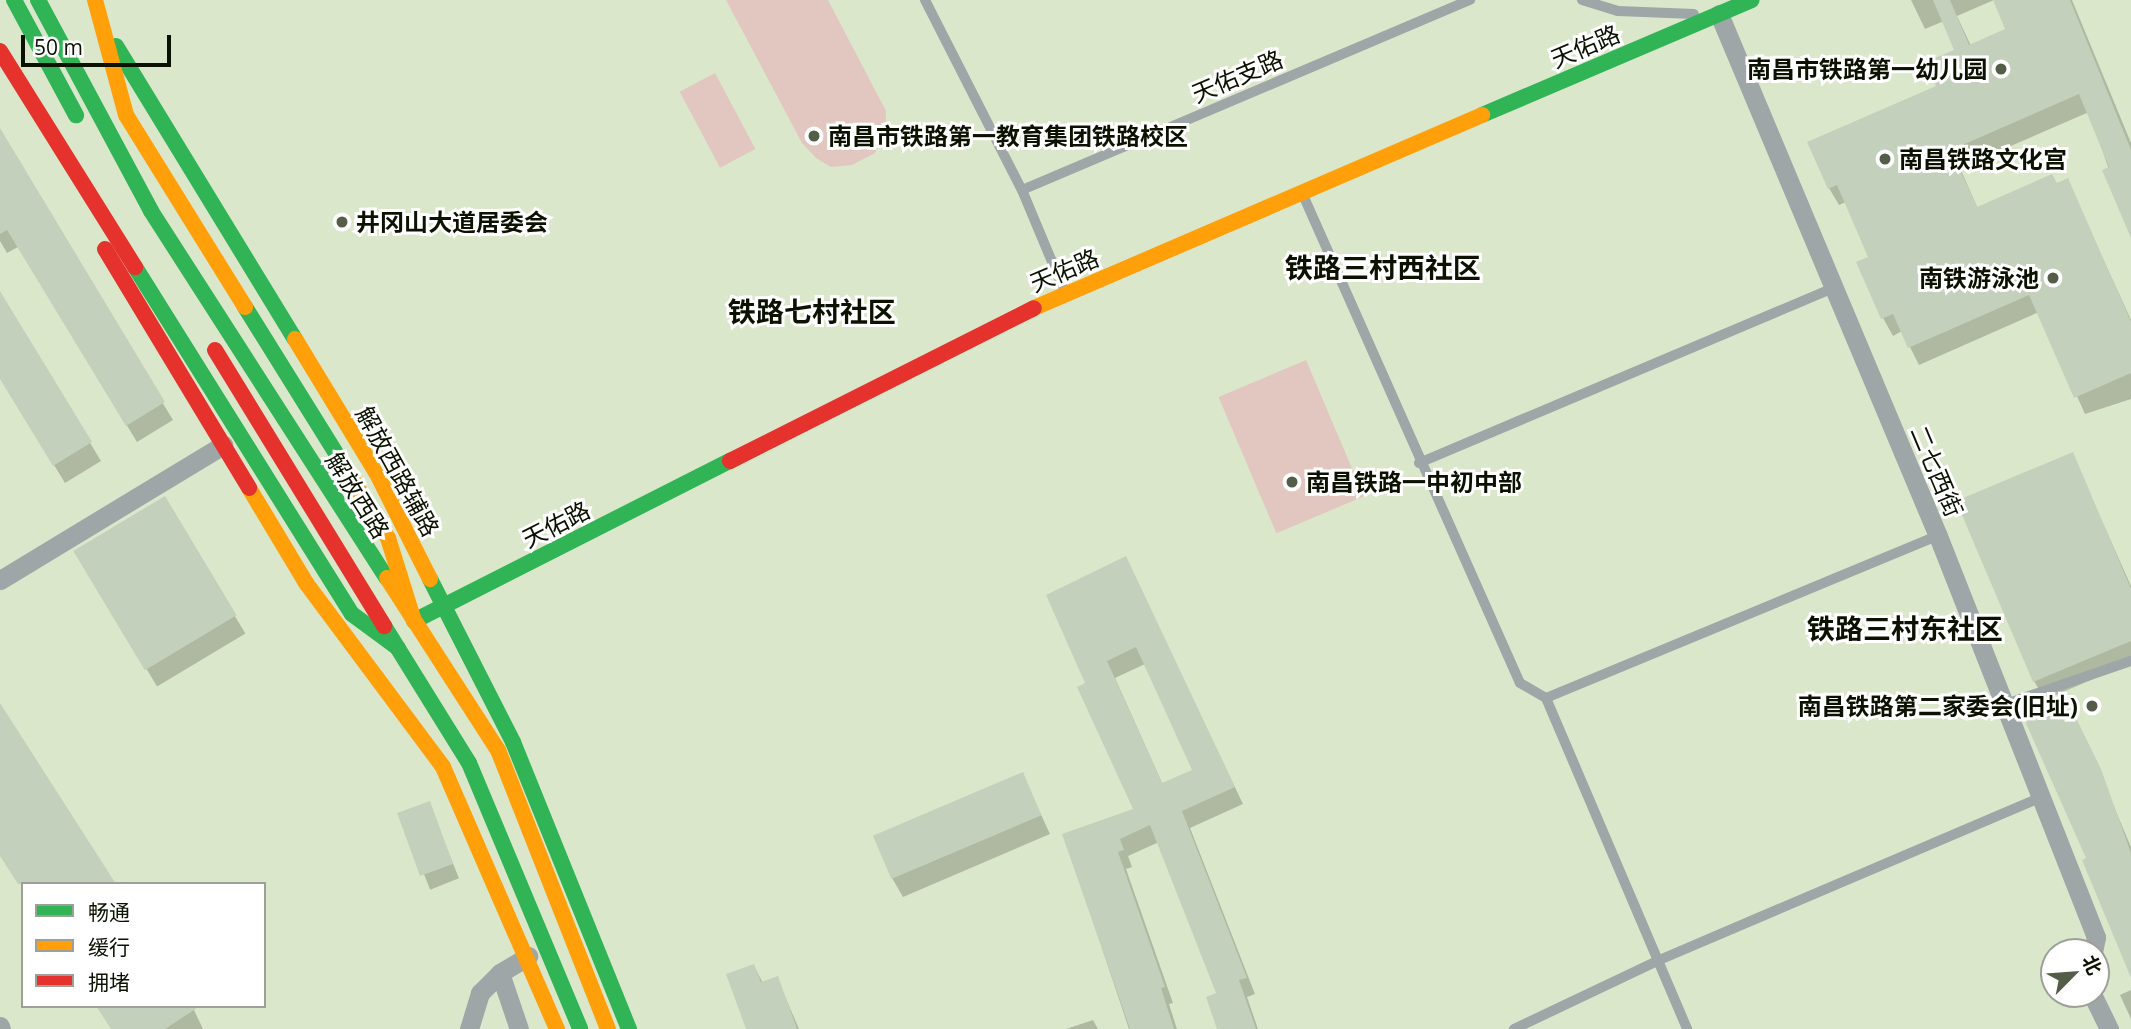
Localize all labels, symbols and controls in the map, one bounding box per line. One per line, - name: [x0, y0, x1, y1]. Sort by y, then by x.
- street label: 天佑路: [1546, 19, 1624, 73]
- scale bar: [24, 21, 175, 65]
- text: 50 m: [34, 33, 83, 61]
- street label: 天佑支路: [1187, 44, 1287, 108]
- place label: 南昌市铁路第一幼儿园: [1747, 55, 1987, 83]
- marker: 南昌市铁路第一幼儿园: [1993, 61, 2009, 77]
- place label: 南昌市铁路第一教育集团铁路校区: [828, 122, 1188, 150]
- marker: 南昌市铁路第一教育集团铁路校区: [806, 128, 822, 144]
- place label: 南昌铁路文化宫: [1899, 145, 2067, 173]
- marker: 南昌铁路文化宫: [1877, 151, 1893, 167]
- place label: 井冈山大道居委会: [356, 208, 548, 236]
- marker: 井冈山大道居委会: [334, 214, 350, 230]
- street label: 天佑路: [1025, 243, 1103, 297]
- district label: 铁路三村西社区: [1285, 250, 1481, 284]
- place label: 南铁游泳池: [1919, 264, 2039, 292]
- marker: 南铁游泳池: [2045, 270, 2061, 286]
- district label: 铁路七村社区: [728, 294, 896, 328]
- street label: 解放西路辅路: [350, 401, 446, 541]
- street label: 二七西街: [1905, 421, 1969, 521]
- street label: 解放西路: [320, 447, 396, 543]
- place label: 南昌铁路一中初中部: [1306, 468, 1522, 496]
- marker: 南昌铁路一中初中部: [1284, 474, 1300, 490]
- street label: 天佑路: [517, 495, 595, 553]
- district label: 铁路三村东社区: [1807, 611, 2003, 645]
- place label: 南昌铁路第二家委会(旧址): [1798, 692, 2078, 720]
- marker: 南昌铁路第二家委会(旧址): [2084, 698, 2100, 714]
- legend: [21, 882, 266, 1008]
- text: 畅通: [88, 898, 130, 926]
- text: 缓行: [88, 933, 130, 961]
- north arrow: [2040, 938, 2110, 1008]
- text: 北: [2076, 951, 2108, 979]
- text: 拥堵: [88, 968, 130, 996]

